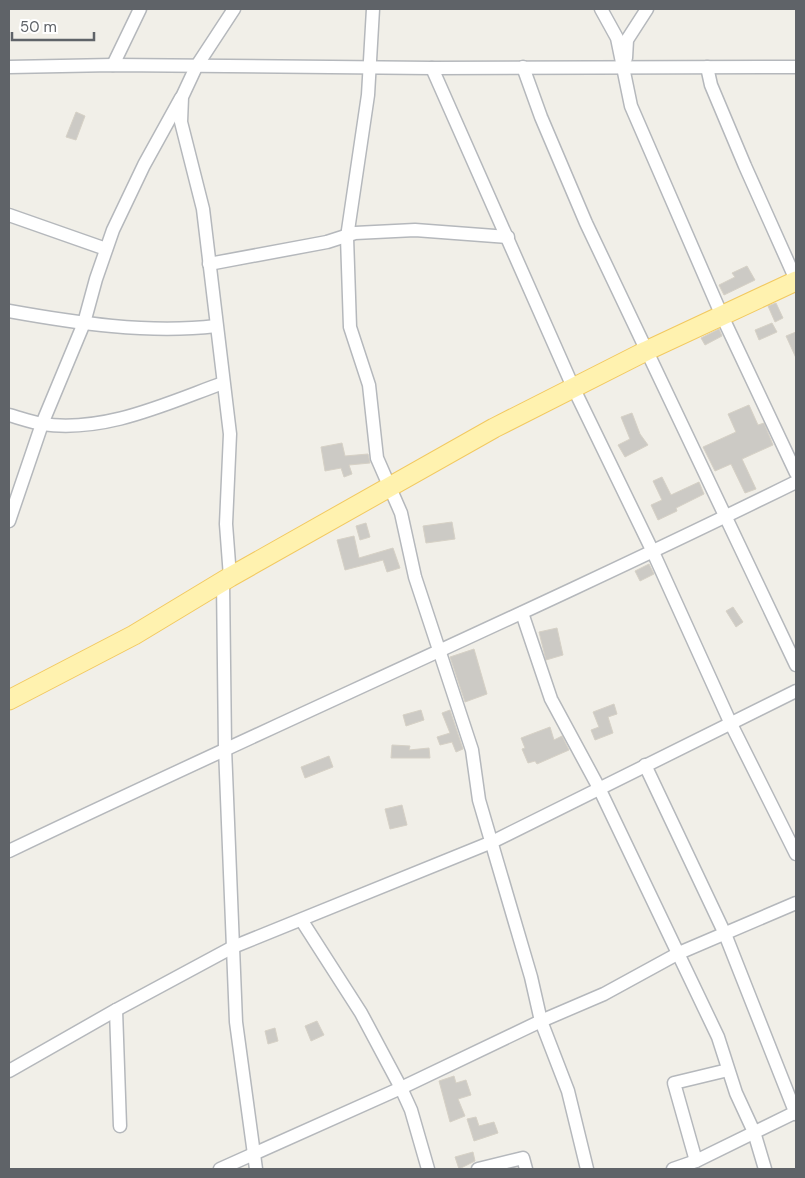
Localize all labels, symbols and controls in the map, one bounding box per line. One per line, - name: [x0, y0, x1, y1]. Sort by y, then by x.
- scale bar: [12, 10, 95, 42]
- text: 50 m: [20, 17, 57, 37]

